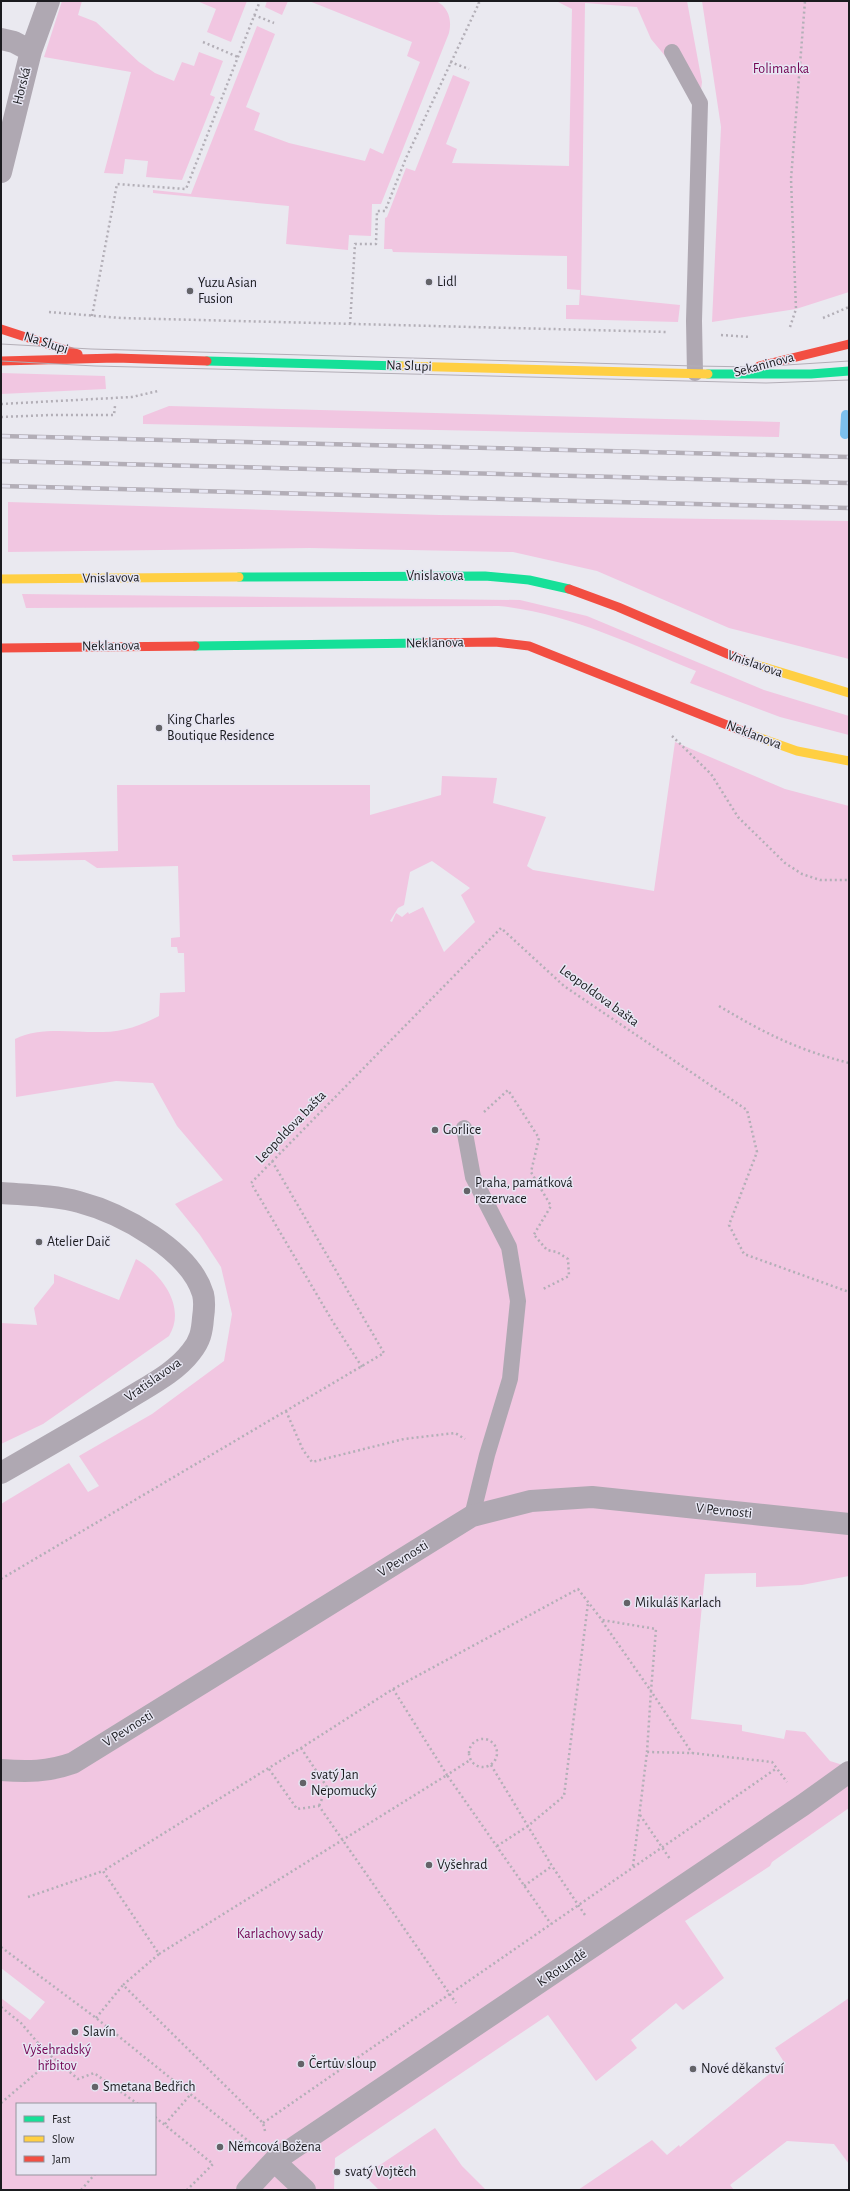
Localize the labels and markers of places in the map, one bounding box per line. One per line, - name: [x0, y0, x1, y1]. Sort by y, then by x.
- place label: Lidl: [437, 275, 457, 289]
- place label: Yuzu Asian Fusion: [198, 276, 257, 306]
- marker: Lidl: [424, 277, 434, 287]
- marker: Yuzu Asian Fusion: [185, 286, 195, 296]
- place label: King Charles Boutique Residence: [167, 713, 274, 743]
- marker: King Charles Boutique Residence: [154, 723, 164, 733]
- place label: Gorlice: [443, 1123, 481, 1137]
- marker: Gorlice: [430, 1125, 440, 1135]
- place label: Praha, památková rezervace: [475, 1176, 573, 1206]
- marker: Praha, památková rezervace: [462, 1186, 472, 1196]
- place label: Atelier Daič: [47, 1235, 111, 1249]
- marker: Atelier Daič: [34, 1237, 44, 1247]
- place label: Mikuláš Karlach: [635, 1596, 721, 1610]
- marker: Mikuláš Karlach: [622, 1598, 632, 1608]
- place label: svatý Jan Nepomucký: [311, 1768, 377, 1798]
- marker: svatý Jan Nepomucký: [298, 1778, 308, 1788]
- place label: Vyšehrad: [437, 1858, 487, 1872]
- marker: Vyšehrad: [424, 1860, 434, 1870]
- place label: Slavín: [83, 2025, 116, 2039]
- marker: Slavín: [70, 2027, 80, 2037]
- place label: Čertův sloup: [309, 2055, 376, 2071]
- marker: Čertův sloup: [296, 2059, 306, 2069]
- place label: Nové děkanství: [701, 2062, 784, 2076]
- marker: Nové děkanství: [688, 2064, 698, 2074]
- place label: Smetana Bedřich: [103, 2080, 196, 2094]
- marker: Smetana Bedřich: [90, 2082, 100, 2092]
- place label: Němcová Božena: [228, 2140, 322, 2154]
- marker: Němcová Božena: [215, 2142, 225, 2152]
- place label: svatý Vojtěch: [345, 2165, 416, 2179]
- marker: svatý Vojtěch: [332, 2167, 342, 2177]

